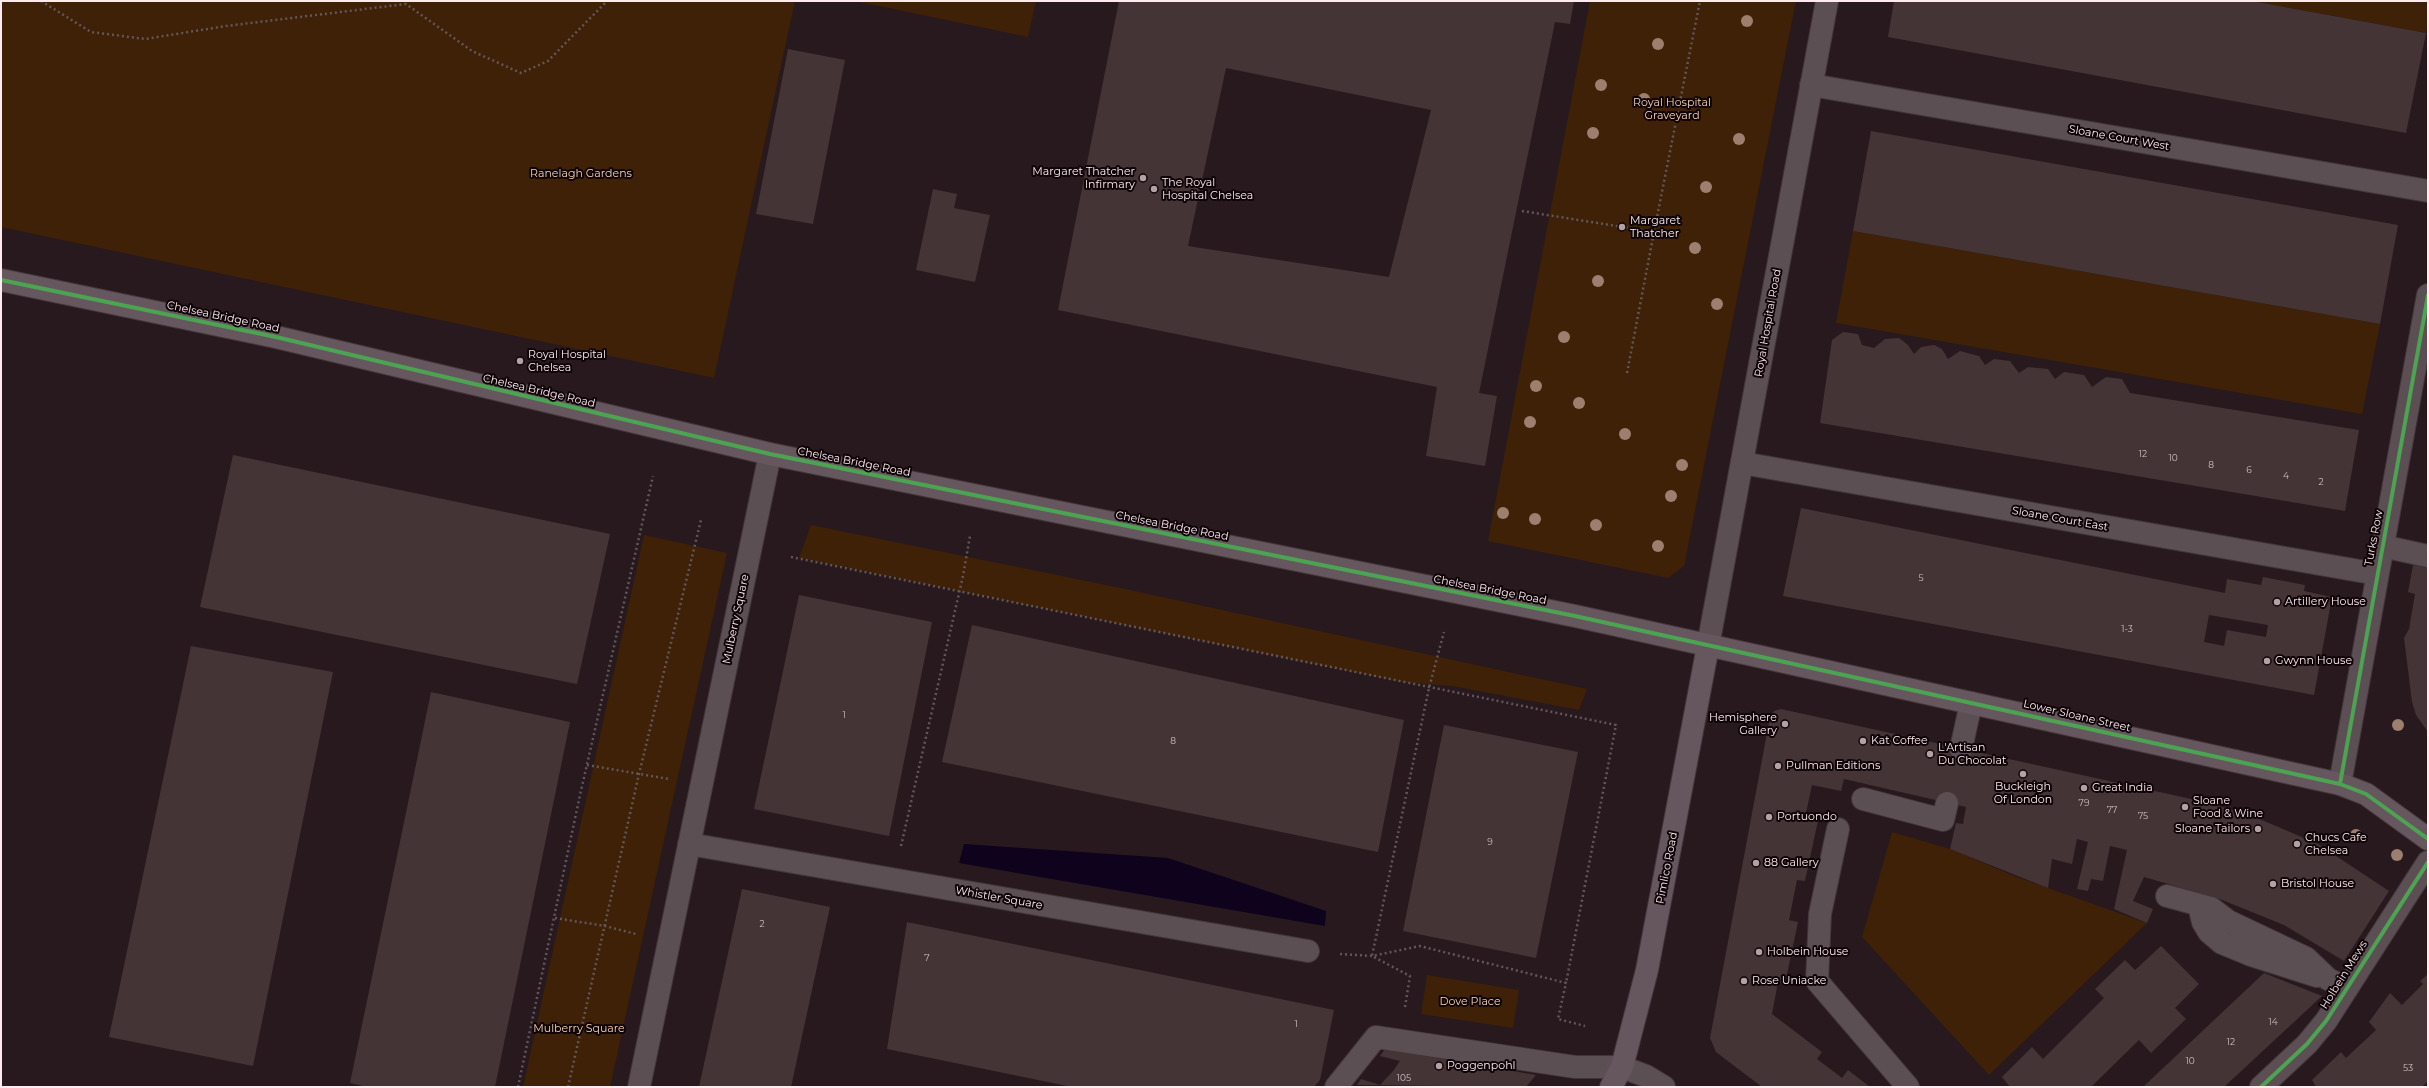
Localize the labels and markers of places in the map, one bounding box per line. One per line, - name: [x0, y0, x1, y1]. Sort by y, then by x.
- place label: Margaret Thatcher Infirmary: [1032, 165, 1135, 191]
- marker: Margaret Thatcher Infirmary: [1138, 173, 1148, 183]
- place label: The Royal Hospital Chelsea: [1162, 176, 1253, 202]
- marker: The Royal Hospital Chelsea: [1149, 184, 1159, 194]
- place label: Margaret Thatcher: [1630, 214, 1681, 240]
- marker: Margaret Thatcher: [1617, 222, 1627, 232]
- place label: Royal Hospital Chelsea: [528, 348, 606, 374]
- marker: Royal Hospital Chelsea: [515, 356, 525, 366]
- place label: Artillery House: [2285, 595, 2366, 609]
- marker: Artillery House: [2272, 597, 2282, 607]
- place label: Gwynn House: [2275, 654, 2352, 668]
- marker: Gwynn House: [2262, 656, 2272, 666]
- place label: Hemisphere Gallery: [1709, 711, 1777, 737]
- marker: Hemisphere Gallery: [1780, 719, 1790, 729]
- place label: Kat Coffee: [1871, 734, 1928, 748]
- marker: Kat Coffee: [1858, 736, 1868, 746]
- place label: L'Artisan Du Chocolat: [1938, 741, 2006, 767]
- marker: L'Artisan Du Chocolat: [1925, 749, 1935, 759]
- place label: Pullman Editions: [1786, 759, 1880, 773]
- marker: Pullman Editions: [1773, 761, 1783, 771]
- marker: Buckleigh Of London: [2018, 769, 2028, 779]
- place label: Buckleigh Of London: [1994, 780, 2052, 806]
- place label: Great India: [2092, 781, 2153, 795]
- marker: Great India: [2079, 783, 2089, 793]
- place label: Sloane Food & Wine: [2193, 794, 2263, 820]
- marker: Sloane Food & Wine: [2180, 802, 2190, 812]
- place label: Portuondo: [1777, 810, 1837, 824]
- marker: Portuondo: [1764, 812, 1774, 822]
- place label: Sloane Tailors: [2175, 822, 2250, 836]
- marker: Sloane Tailors: [2253, 824, 2263, 834]
- place label: Chucs Cafe Chelsea: [2305, 831, 2367, 857]
- marker: Chucs Cafe Chelsea: [2292, 839, 2302, 849]
- place label: 88 Gallery: [1764, 856, 1819, 870]
- marker: 88 Gallery: [1751, 858, 1761, 868]
- place label: Bristol House: [2281, 877, 2354, 891]
- marker: Bristol House: [2268, 879, 2278, 889]
- place label: Holbein House: [1767, 945, 1848, 959]
- marker: Holbein House: [1754, 947, 1764, 957]
- place label: Rose Uniacke: [1752, 974, 1826, 988]
- marker: Rose Uniacke: [1739, 976, 1749, 986]
- place label: Poggenpohl: [1447, 1059, 1516, 1073]
- marker: Poggenpohl: [1434, 1061, 1444, 1071]

